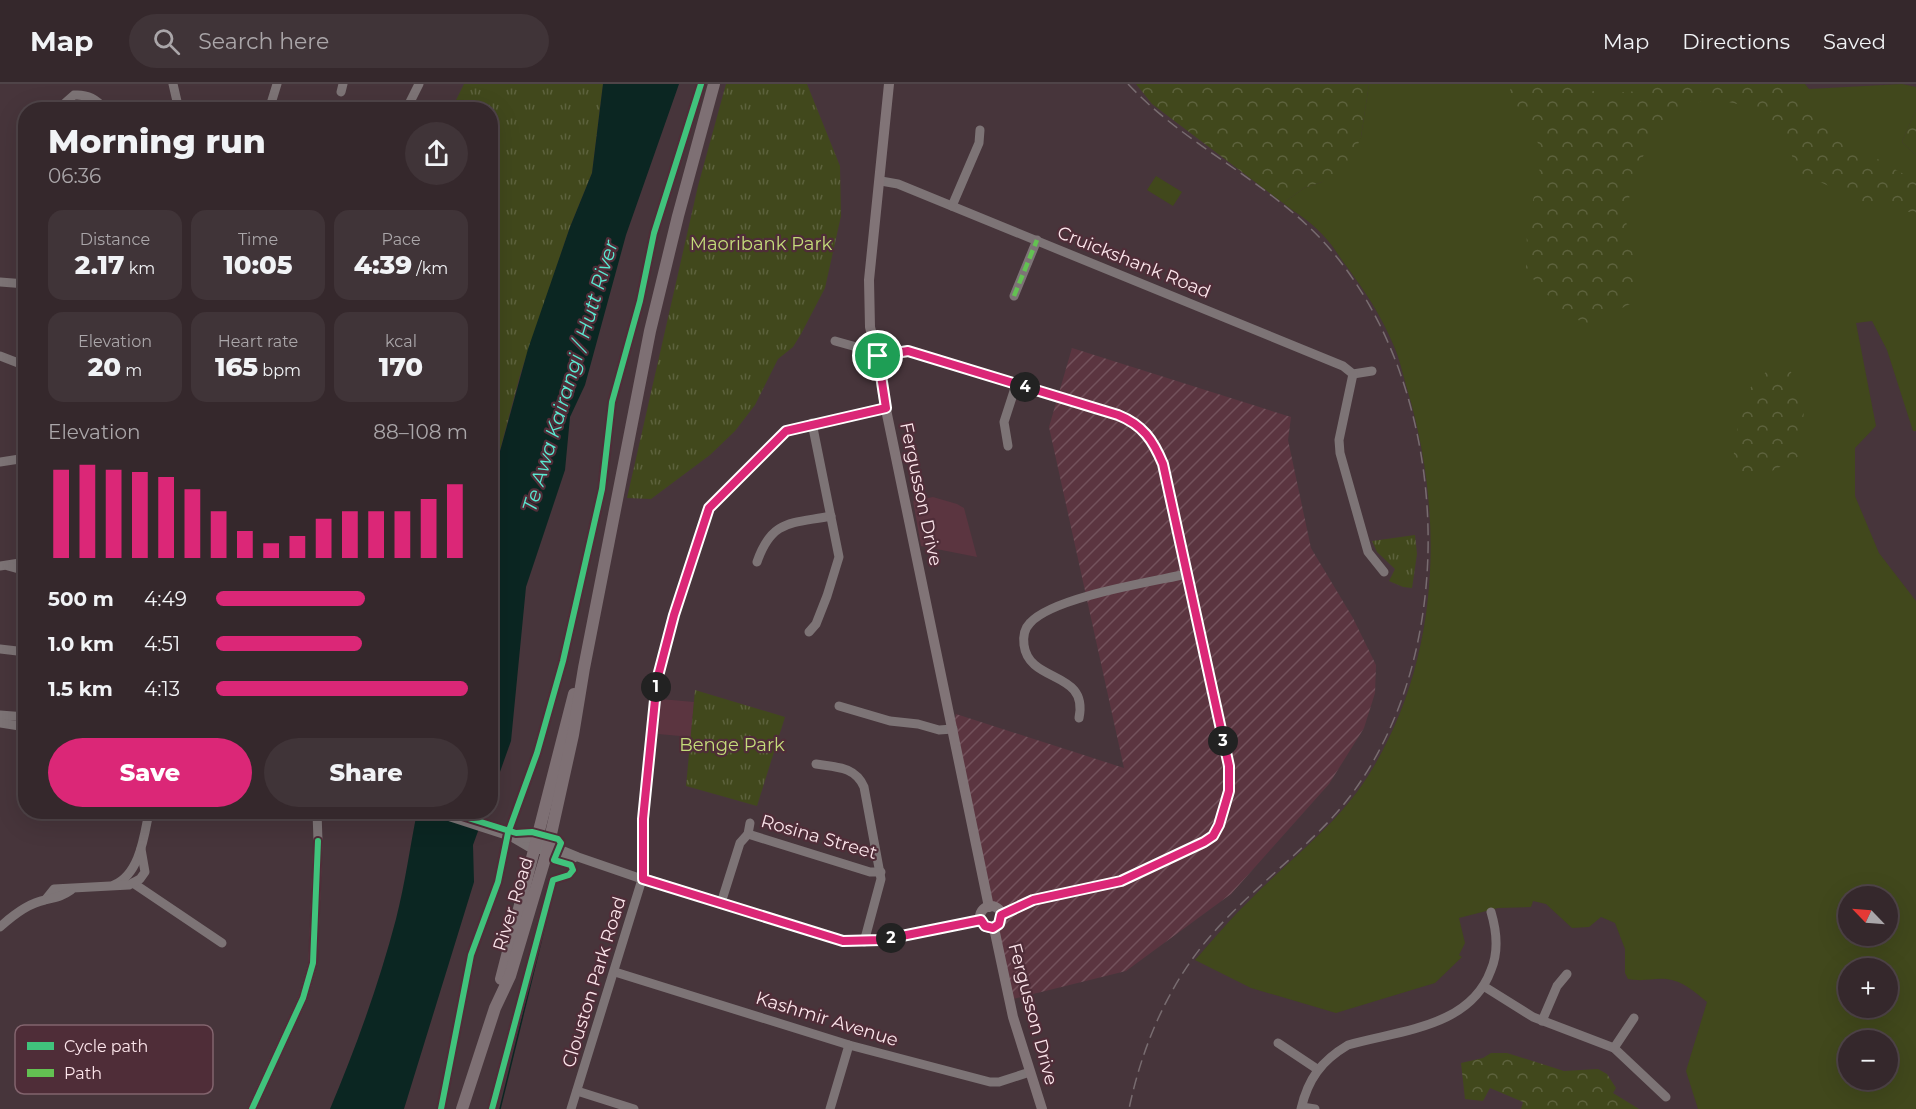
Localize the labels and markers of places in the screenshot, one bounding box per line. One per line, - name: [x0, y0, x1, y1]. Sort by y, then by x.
- pin: [852, 330, 903, 381]
- pin: 4: [1010, 372, 1040, 402]
- pin: 1: [641, 672, 671, 702]
- pin: 3: [1208, 726, 1238, 756]
- pin: 2: [876, 923, 906, 953]

